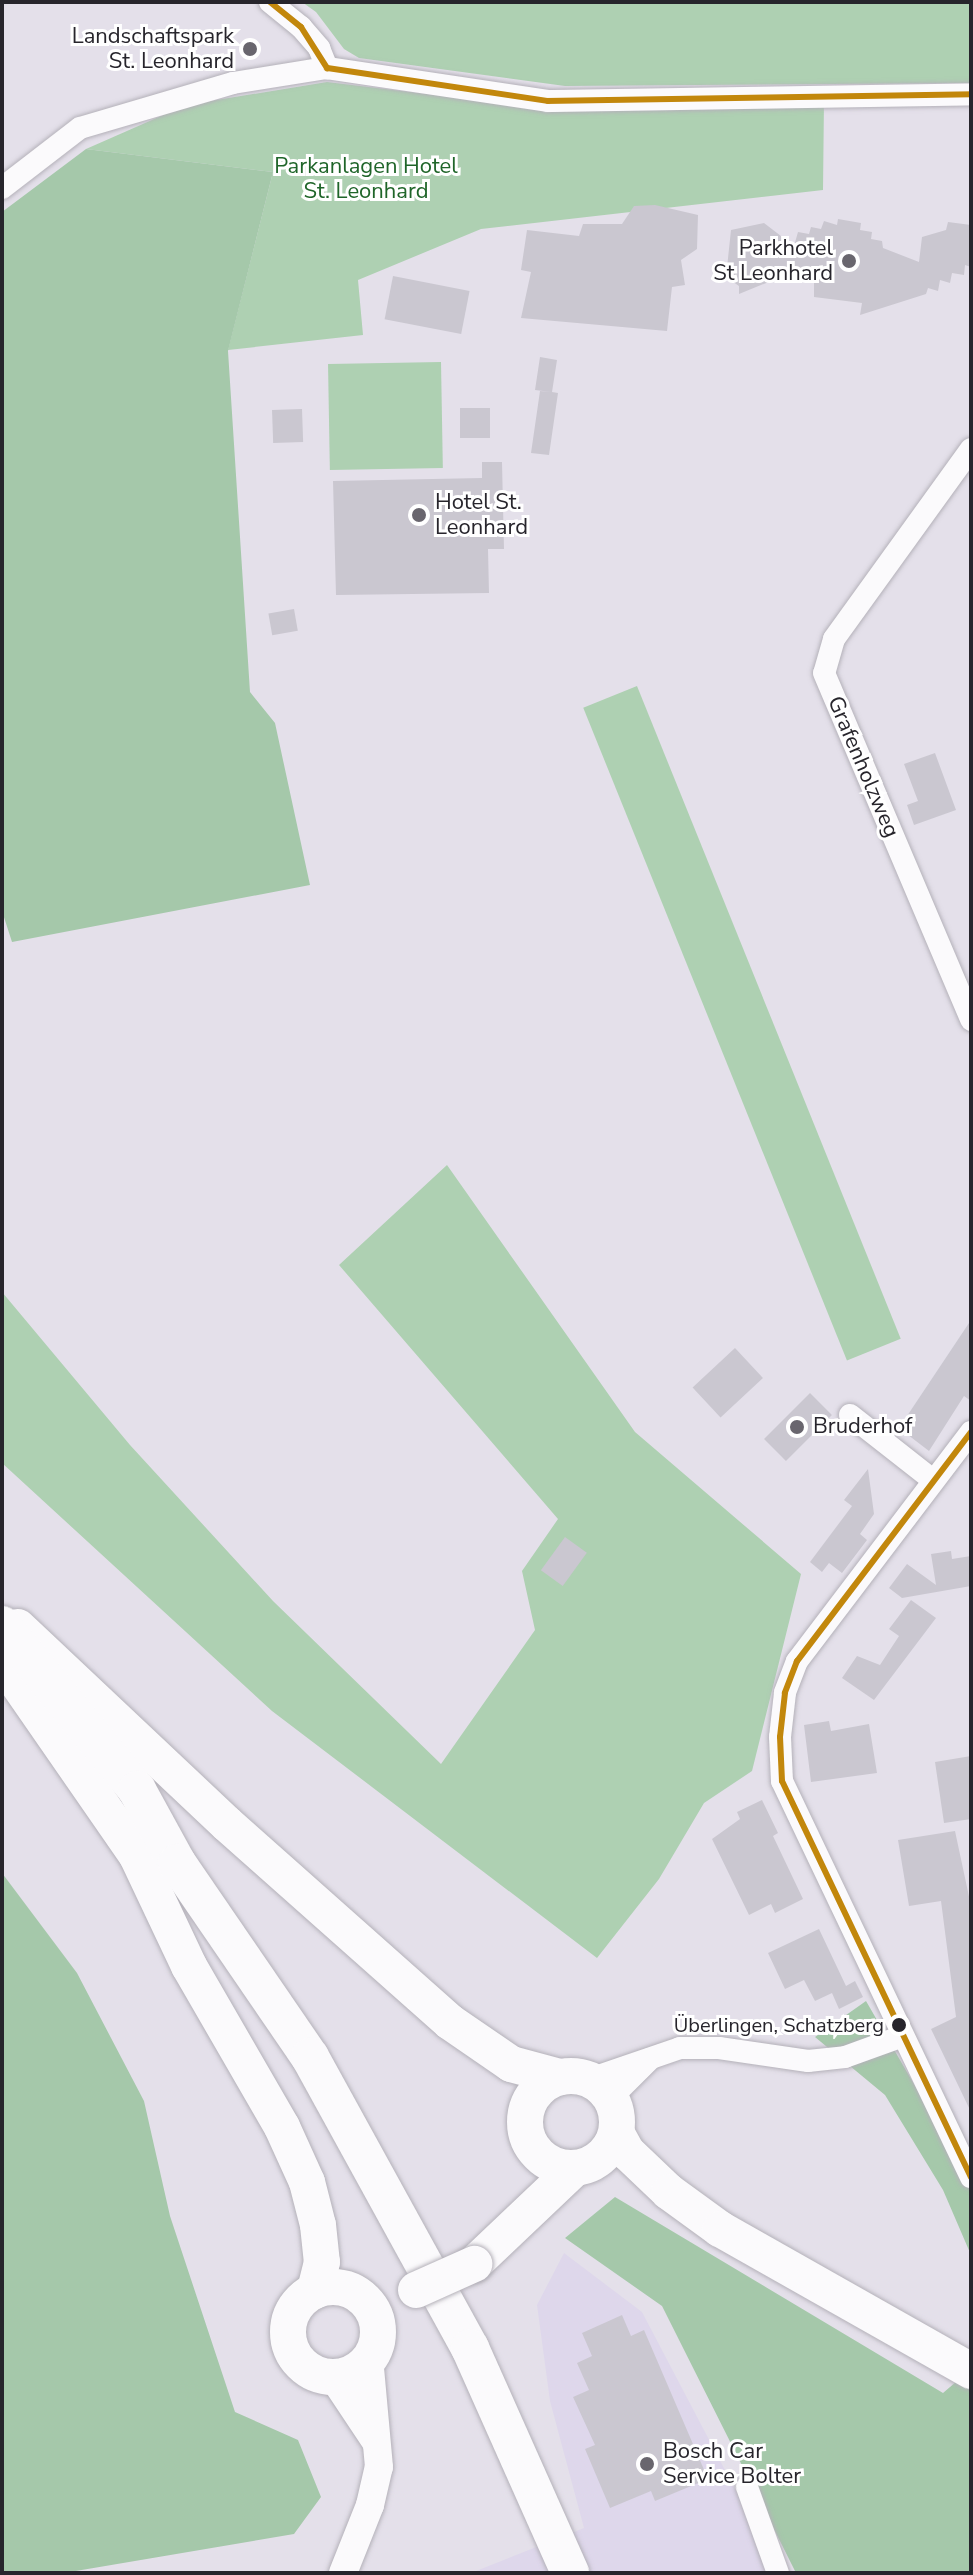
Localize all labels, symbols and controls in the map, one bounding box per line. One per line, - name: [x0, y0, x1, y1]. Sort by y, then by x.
- place label: Landschaftspark St. Leonhard: [72, 23, 234, 74]
- marker: Landschaftspark St. Leonhard: [241, 40, 259, 58]
- park label: Parkanlagen Hotel St. Leonhard: [274, 153, 458, 204]
- place label: Parkhotel St Leonhard: [713, 235, 833, 286]
- marker: Parkhotel St Leonhard: [840, 252, 858, 270]
- place label: Hotel St. Leonhard: [435, 489, 528, 540]
- marker: Hotel St. Leonhard: [410, 506, 428, 524]
- street label: Grafenholzweg: [821, 692, 905, 842]
- place label: Bruderhof: [813, 1414, 912, 1440]
- marker: Bruderhof: [788, 1418, 806, 1436]
- place label: Überlingen, Schatzberg: [674, 2013, 884, 2037]
- marker: Überlingen, Schatzberg: [891, 2017, 907, 2033]
- place label: Bosch Car Service Bolter: [663, 2438, 801, 2490]
- marker: Bosch Car Service Bolter: [638, 2455, 656, 2473]

